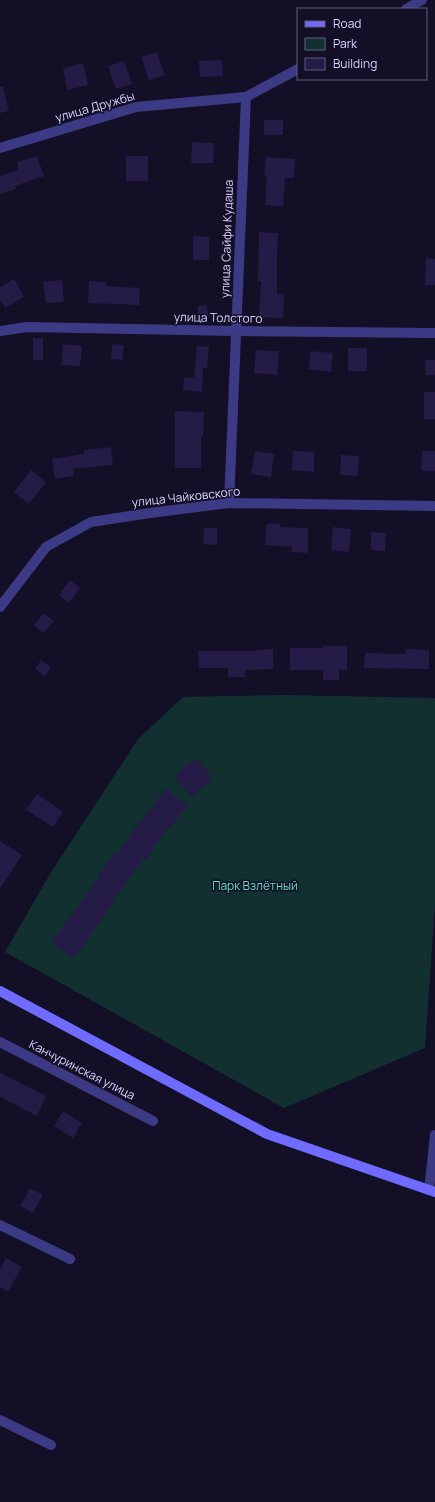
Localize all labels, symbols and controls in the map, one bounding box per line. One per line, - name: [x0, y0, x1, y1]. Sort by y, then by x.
- legend: [297, 8, 427, 80]
- text: Road: [333, 15, 361, 32]
- text: Park: [333, 35, 358, 52]
- text: Building: [333, 55, 377, 72]
- street label: улица Дружбы: [53, 87, 137, 126]
- street label: улица Сайфи Кудаша: [216, 179, 237, 299]
- street label: улица Толстого: [174, 308, 262, 327]
- street label: улица Чайковского: [131, 482, 241, 511]
- park label: Парк Взлётный: [212, 877, 298, 894]
- street label: Канчуринская улица: [26, 1035, 138, 1104]

